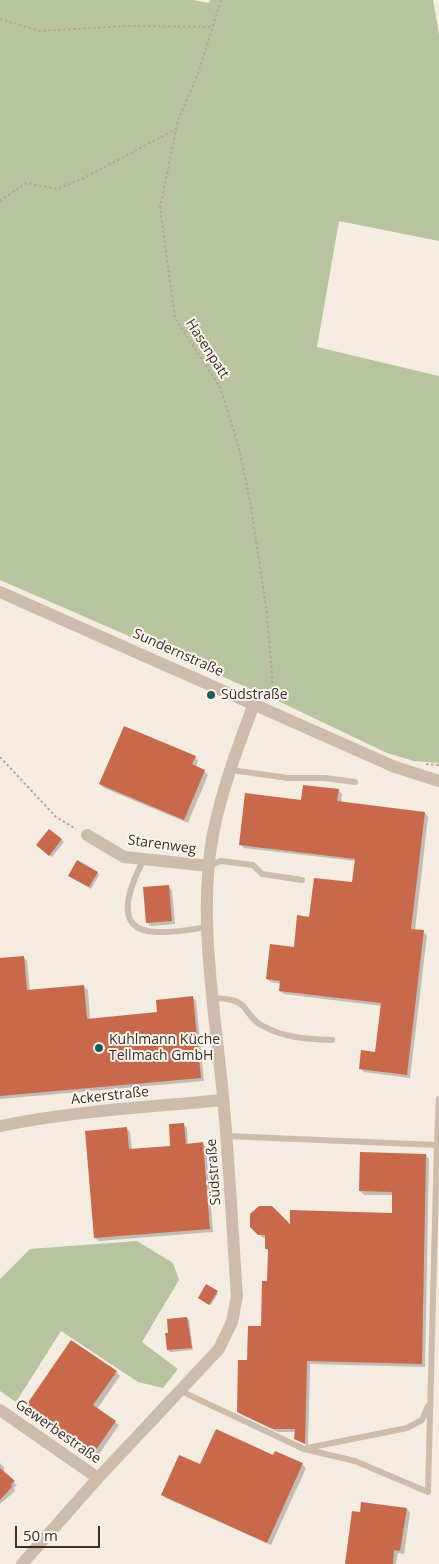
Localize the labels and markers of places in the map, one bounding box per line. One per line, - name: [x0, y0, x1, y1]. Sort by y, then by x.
- place label: Südstraße: [221, 687, 288, 703]
- marker: Südstraße: [205, 689, 217, 701]
- place label: Kuhlmann Küche Tellmach GmbH: [109, 1032, 220, 1064]
- marker: Kuhlmann Küche Tellmach GmbH: [93, 1042, 105, 1054]

